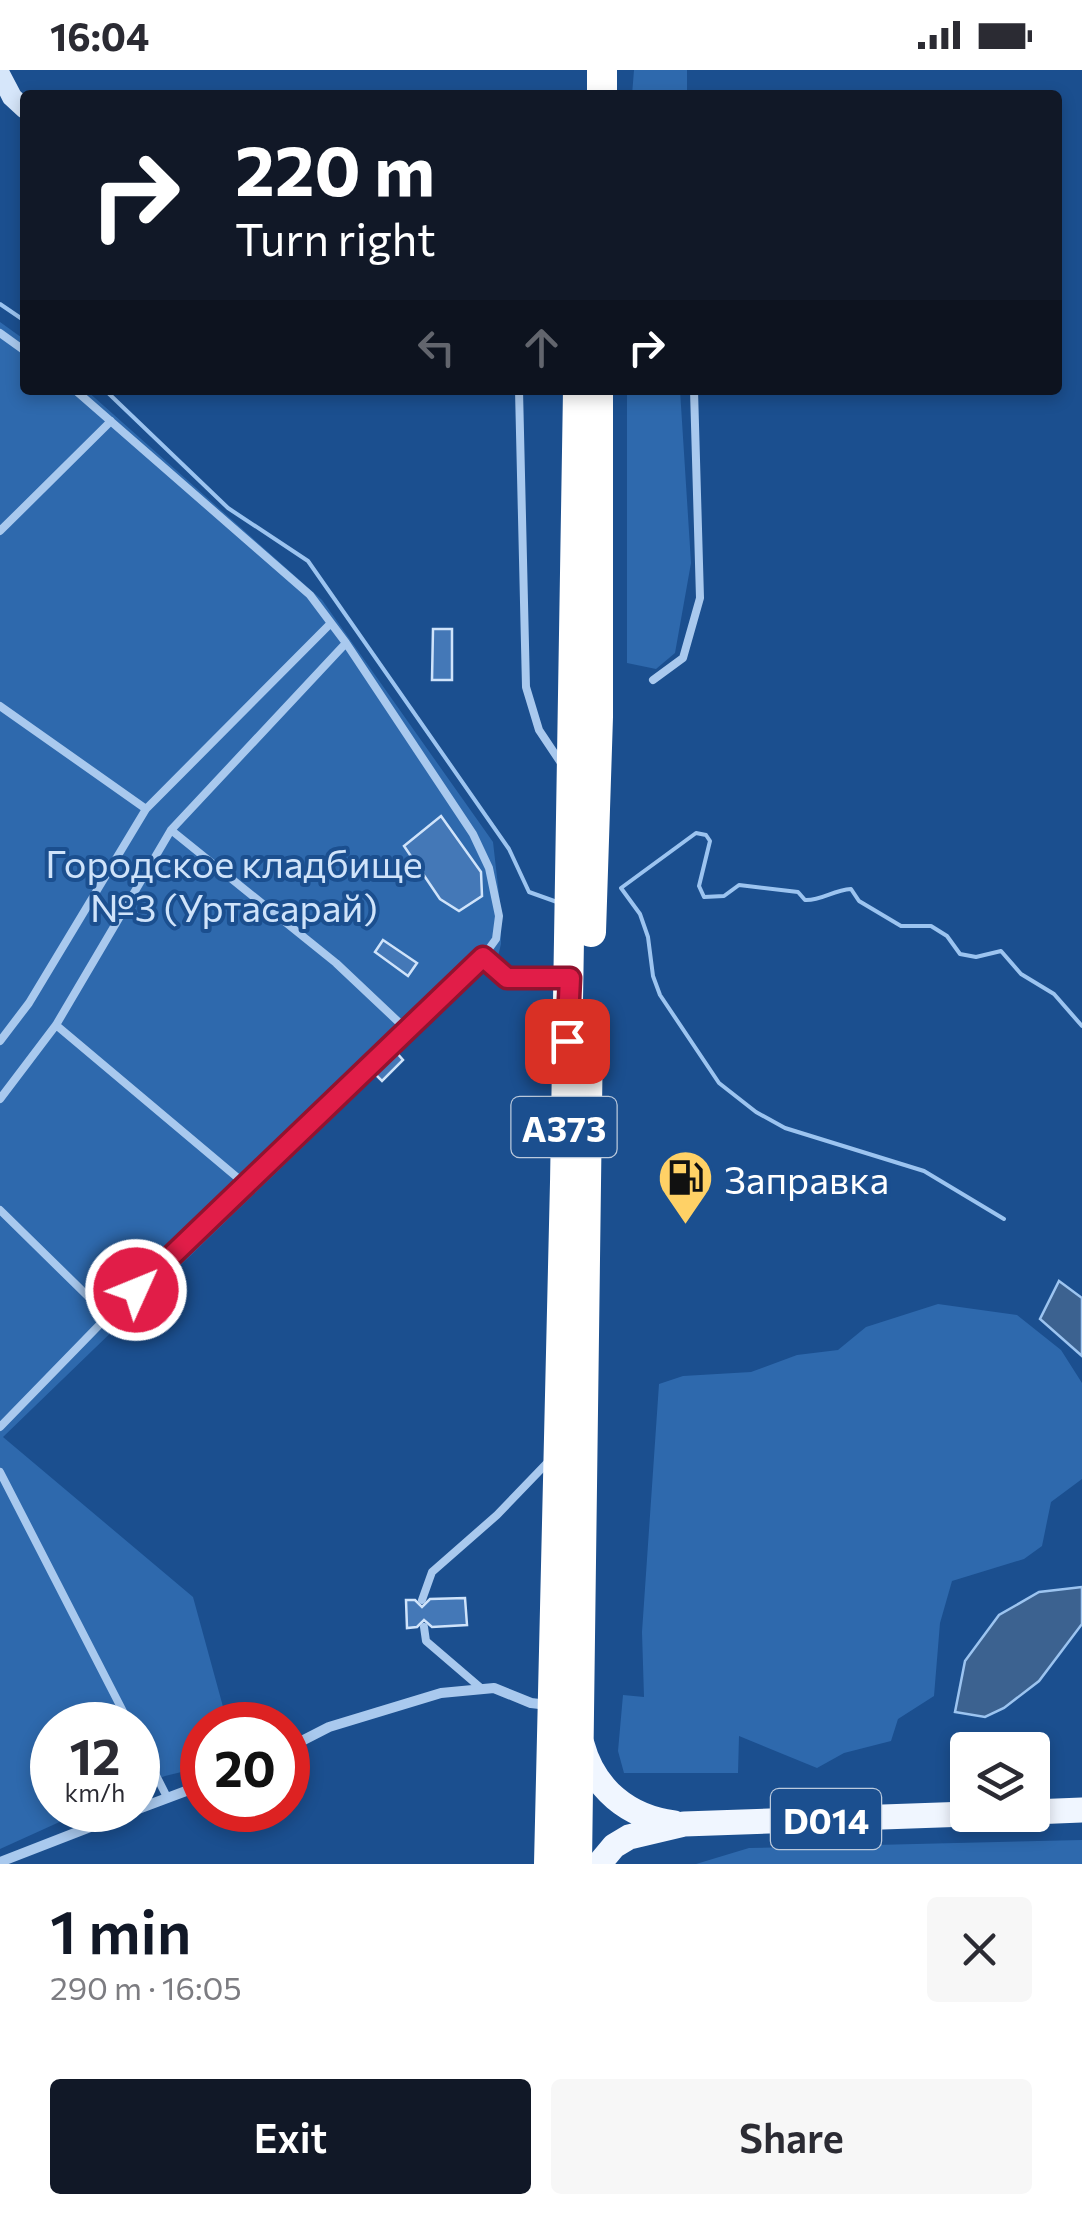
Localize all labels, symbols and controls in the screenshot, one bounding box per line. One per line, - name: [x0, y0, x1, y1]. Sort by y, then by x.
- text: 16:04: [50, 12, 149, 59]
- text: 220 m: [235, 125, 435, 210]
- icon: right: [70, 130, 200, 260]
- text: Turn right: [235, 210, 436, 265]
- icon: left: [409, 320, 464, 375]
- icon: ahead: [514, 320, 569, 375]
- icon: right: [619, 320, 674, 375]
- park label: Городское кладбище №3 (Уртасарай): [45, 839, 423, 930]
- pin: [525, 999, 610, 1084]
- icon: arrive: [540, 1014, 595, 1069]
- road number: A373: [512, 1097, 616, 1157]
- fuel station icon: Заправка: [655, 1148, 715, 1227]
- place label: Заправка: [724, 1155, 889, 1202]
- position arrow: [84, 1238, 188, 1342]
- speed limit sign: 20: [180, 1702, 310, 1832]
- text: 12: [69, 1724, 121, 1785]
- map controls: [950, 1732, 1050, 1832]
- button: layers: [950, 1732, 1050, 1832]
- text: km/h: [65, 1777, 125, 1807]
- road number: D014: [771, 1789, 881, 1849]
- text: 1 min: [50, 1893, 191, 1966]
- button: close: [927, 1897, 1032, 2002]
- text: 290 m · 16:05: [50, 1967, 242, 2007]
- button: Exit: [50, 2079, 531, 2194]
- button: Share: [551, 2079, 1032, 2194]

